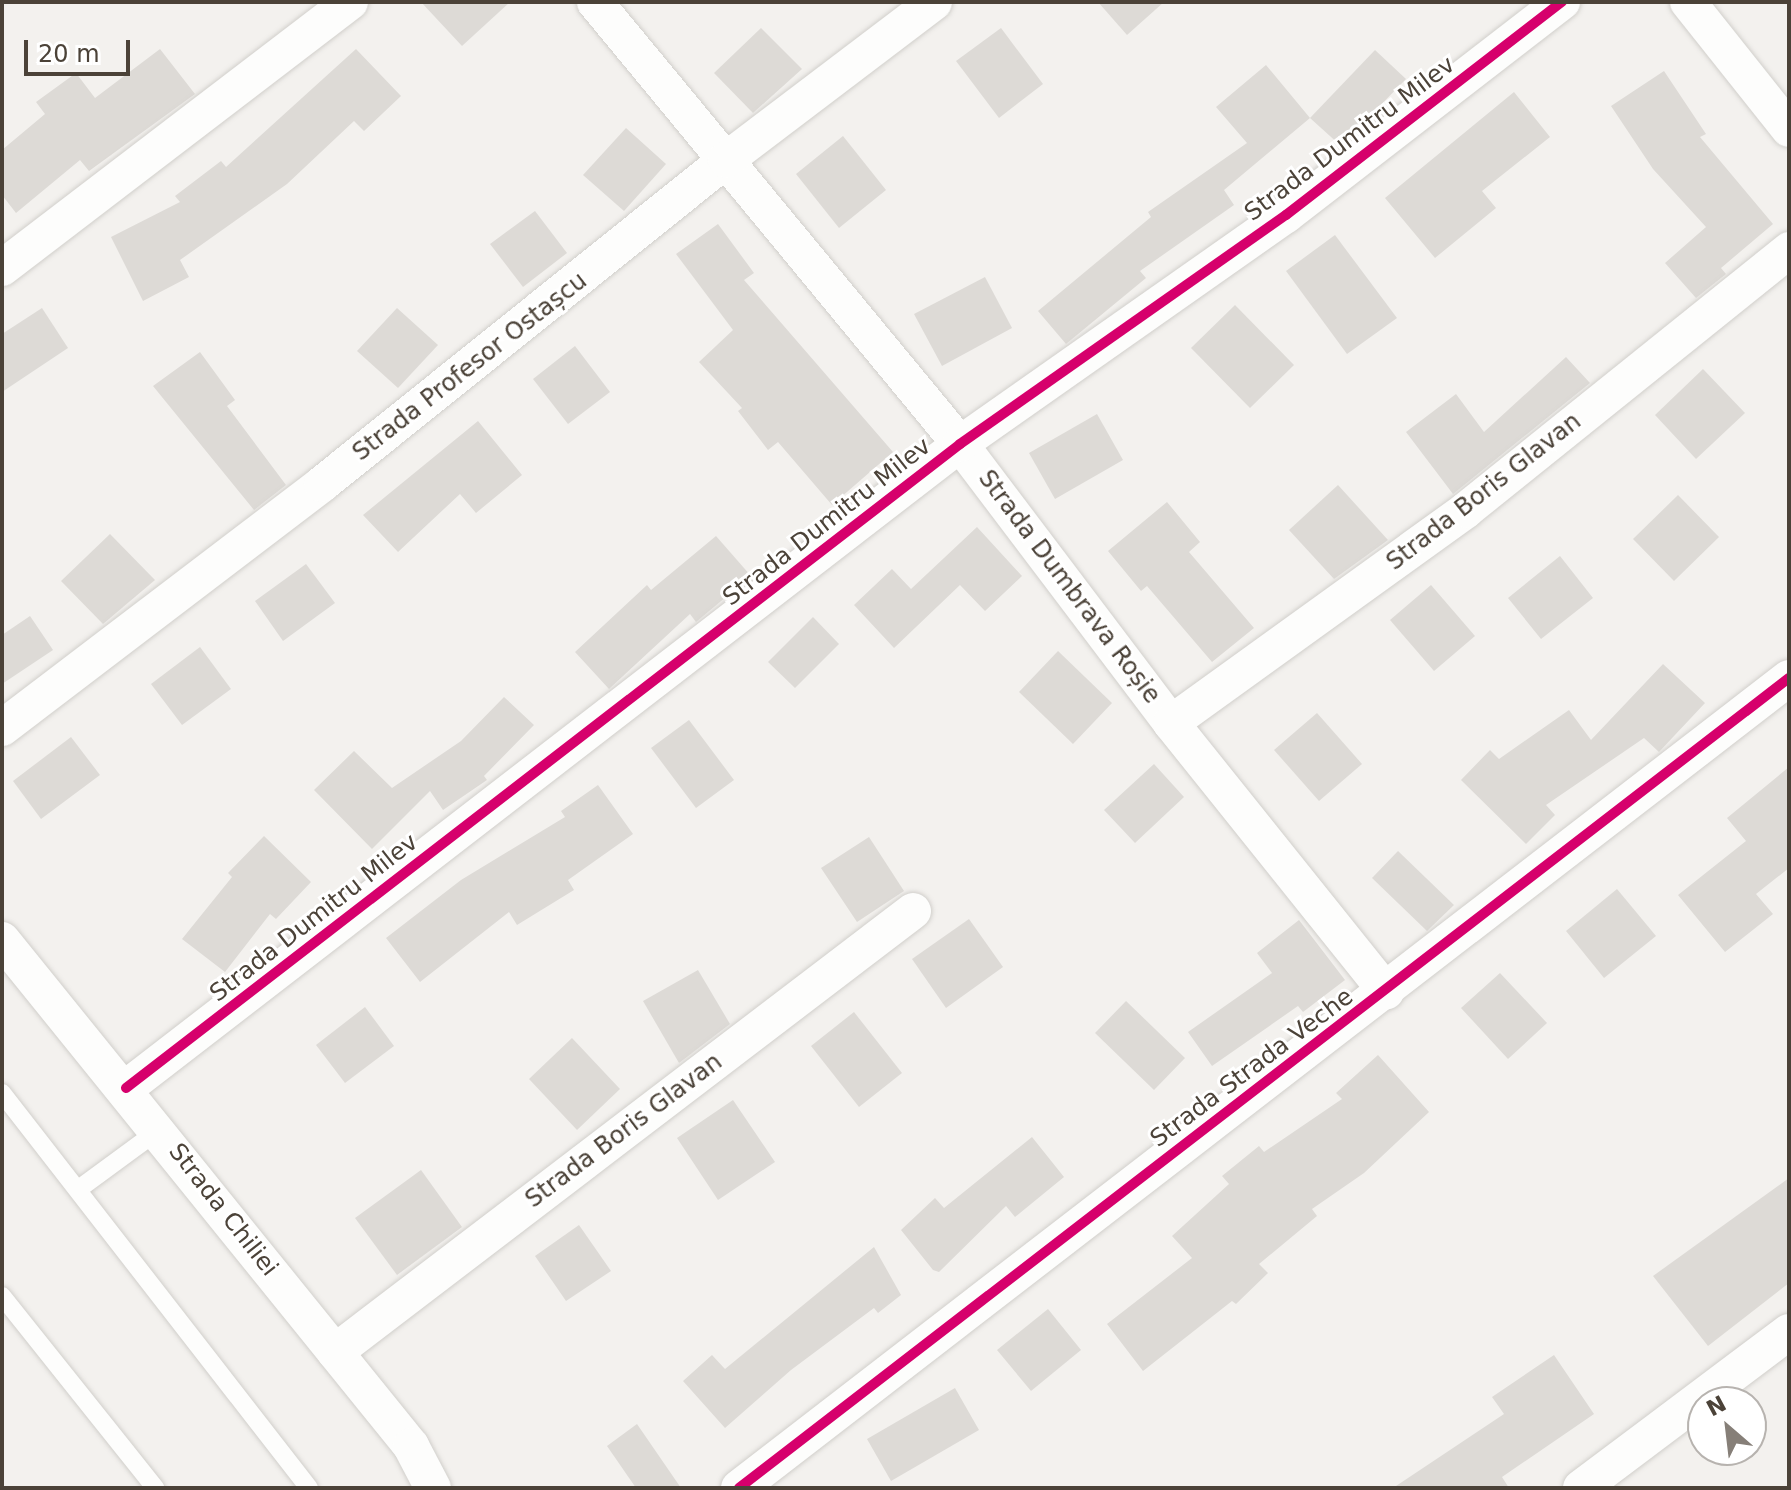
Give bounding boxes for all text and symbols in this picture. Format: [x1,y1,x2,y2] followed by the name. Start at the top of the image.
[28,24,134,74] scale bar
[38,40,100,68] text: 20 m
[1239,51,1461,227] street label: Strada Dumitru Milev
[347,267,593,467] street label: Strada Profesor Ostașcu
[1381,407,1587,577] street label: Strada Boris Glavan
[717,432,937,612] street label: Strada Dumitru Milev
[972,465,1166,709] street label: Strada Dumbrava Roșie
[204,828,424,1008] street label: Strada Dumitru Milev
[1145,982,1359,1154] street label: Strada Strada Veche
[520,1048,728,1214] street label: Strada Boris Glavan
[162,1138,284,1282] street label: Strada Chiliei
[1687,1386,1767,1466] north arrow
[1702,1391,1730,1421] text: N

